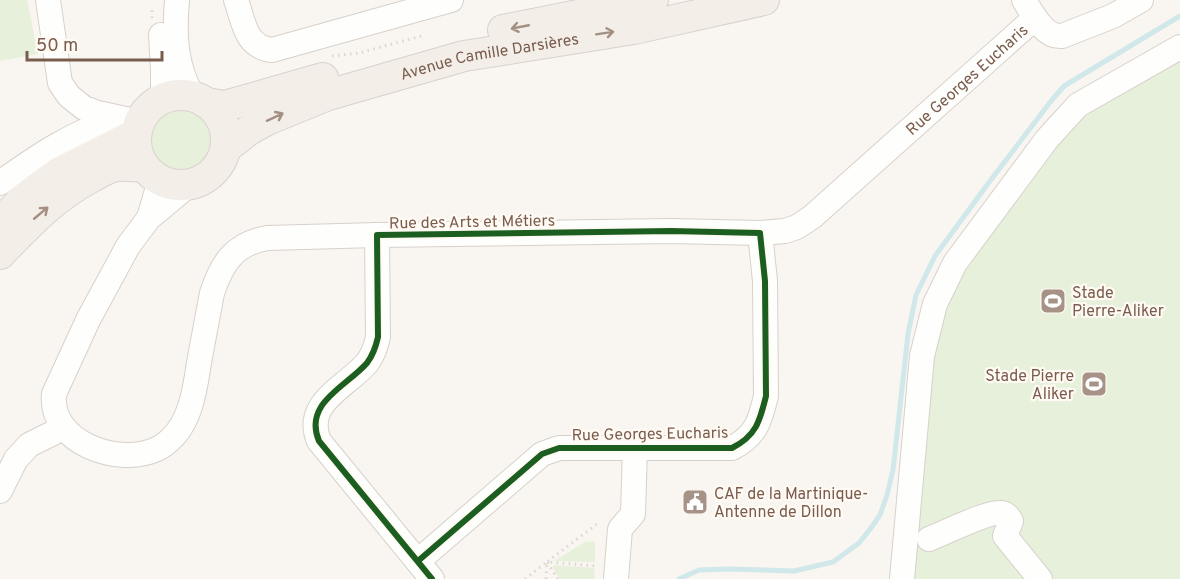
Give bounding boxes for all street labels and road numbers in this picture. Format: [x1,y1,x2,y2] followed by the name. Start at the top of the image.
[903,21,1033,140] street label: Rue Georges Eucharis
[398,30,580,86] street label: Avenue Camille Darsières
[389,212,555,234] street label: Rue des Arts et Métiers
[571,424,729,446] street label: Rue Georges Eucharis

